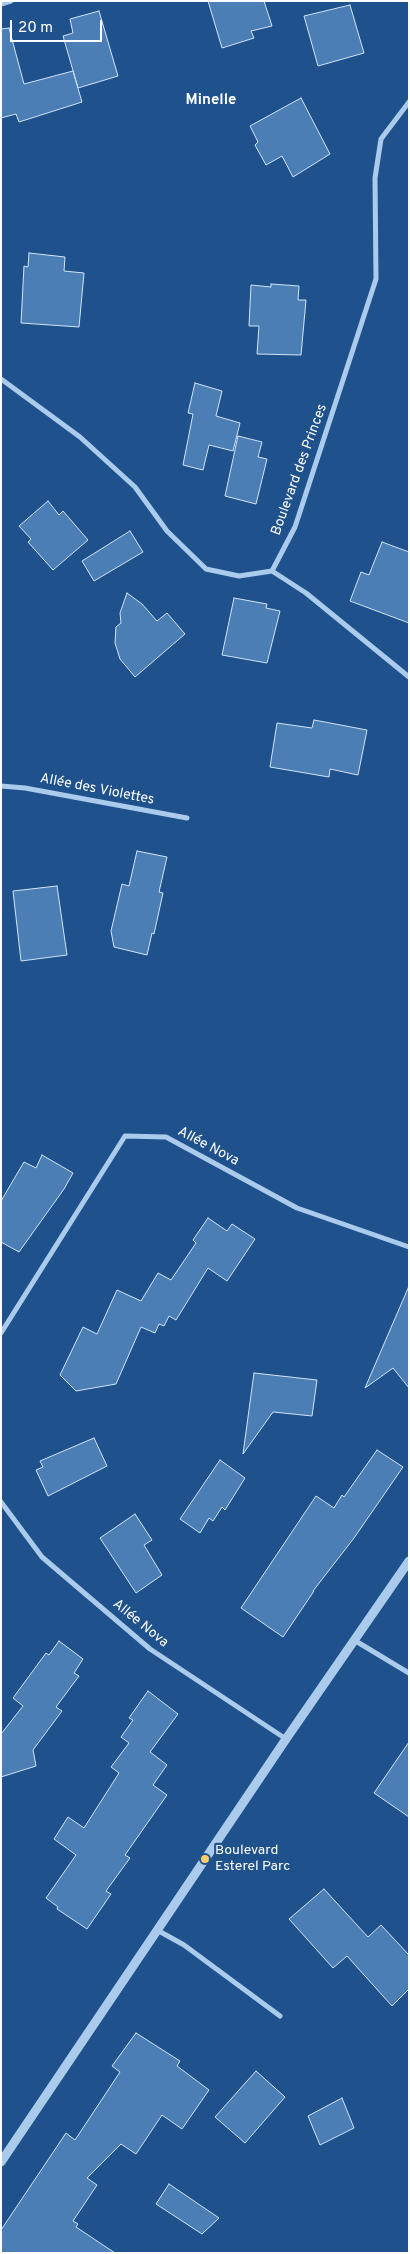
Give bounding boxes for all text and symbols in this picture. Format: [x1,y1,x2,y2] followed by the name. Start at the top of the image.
[12,10,105,42] scale bar
[18,19,53,38] text: 20 m
[186,92,236,110] district label: Minelle
[268,402,332,538] street label: Boulevard des Princes
[38,771,156,809] street label: Allée des Violettes
[174,1124,242,1170] street label: Allée Nova
[109,1596,171,1652] street label: Allée Nova
[215,1843,290,1875] place label: Boulevard Esterel Parc
[199,1853,211,1865] marker: Boulevard Esterel Parc

